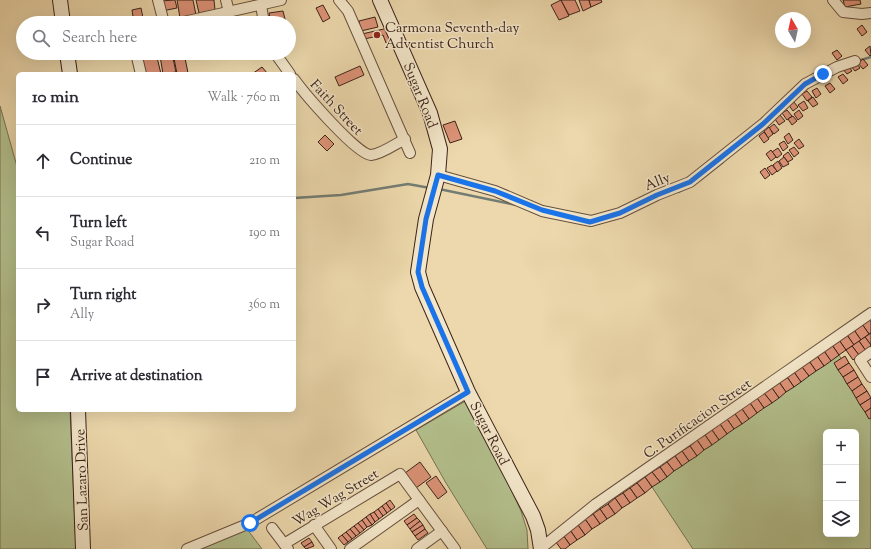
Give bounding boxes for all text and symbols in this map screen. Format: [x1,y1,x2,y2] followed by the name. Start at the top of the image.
[775,12,811,48] north arrow
[16,16,296,60] search box
[385,19,519,55] place label: Carmona Seventh-day Adventist Church
[30,27,52,49] icon: search
[62,28,137,49] text: Search here
[372,30,382,40] marker: Carmona Seventh-day Adventist Church
[397,60,441,132] street label: Sugar Road
[814,65,832,83] route end
[304,76,367,141] street label: Faith Street
[32,86,79,110] text: 10 min
[207,89,280,107] text: Walk · 760 m
[32,150,54,172] icon: ahead
[70,150,132,171] text: Continue
[249,152,280,170] text: 210 m
[642,169,674,197] street label: Ally
[70,213,127,234] text: Turn left
[32,222,54,244] icon: left
[249,224,280,242] text: 190 m
[70,234,134,252] text: Sugar Road
[70,285,136,306] text: Turn right
[32,294,54,316] icon: right
[248,296,280,314] text: 360 m
[70,306,94,324] text: Ally
[32,366,54,388] icon: arrive
[70,366,203,387] text: Arrive at destination
[640,375,756,464] street label: C. Purificacion Street
[464,399,513,469] street label: Sugar Road
[71,429,95,531] street label: San Lazaro Drive
[823,429,859,537] map controls
[823,429,859,465] button: +
[289,465,383,532] street label: Wag Wag Street
[823,465,859,501] button: −
[823,501,859,537] button: layers
[241,514,259,532] route start

